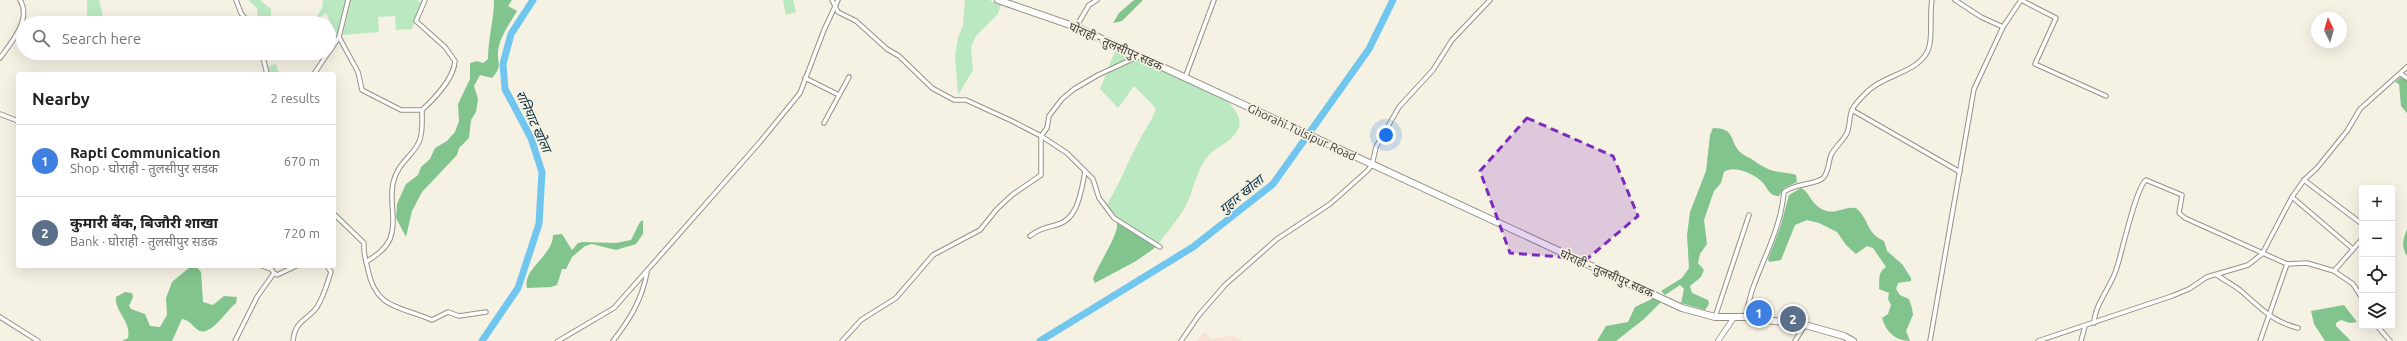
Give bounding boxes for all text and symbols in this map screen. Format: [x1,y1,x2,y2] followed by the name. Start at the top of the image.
[2311,12,2347,48] north arrow
[16,16,336,60] search box
[1066,19,1166,75] street label: घोराही - तुलसीपुर सडक
[30,27,52,49] icon: search
[62,30,141,47] text: Search here
[514,88,555,156] water label: रानिघाट खोला
[32,89,90,108] text: Nearby
[270,91,320,105] text: 2 results
[1246,101,1358,163] street label: Ghorahi Tulsipur Road
[1376,125,1396,145] your location
[70,144,221,161] text: Rapti Communication
[41,154,49,168] text: 1
[284,154,320,168] text: 670 m
[70,161,218,175] text: Shop · घोराही - तुलसीपुर सडक
[1216,171,1269,217] water label: गुहार खोला
[2359,185,2395,329] map controls
[2359,185,2395,221] button: +
[70,214,218,231] text: कुमारी बैंक, बिजौरी शाखा
[2359,221,2395,257] button: −
[41,226,49,240] text: 2
[284,226,320,240] text: 720 m
[70,234,218,248] text: Bank · घोराही - तुलसीपुर सडक
[1557,246,1657,302] street label: घोराही - तुलसीपुर सडक
[2359,257,2395,293] button: locate
[2359,293,2395,329] button: layers
[1746,298,1772,328] pin: 1
[1780,304,1806,334] pin: 2

